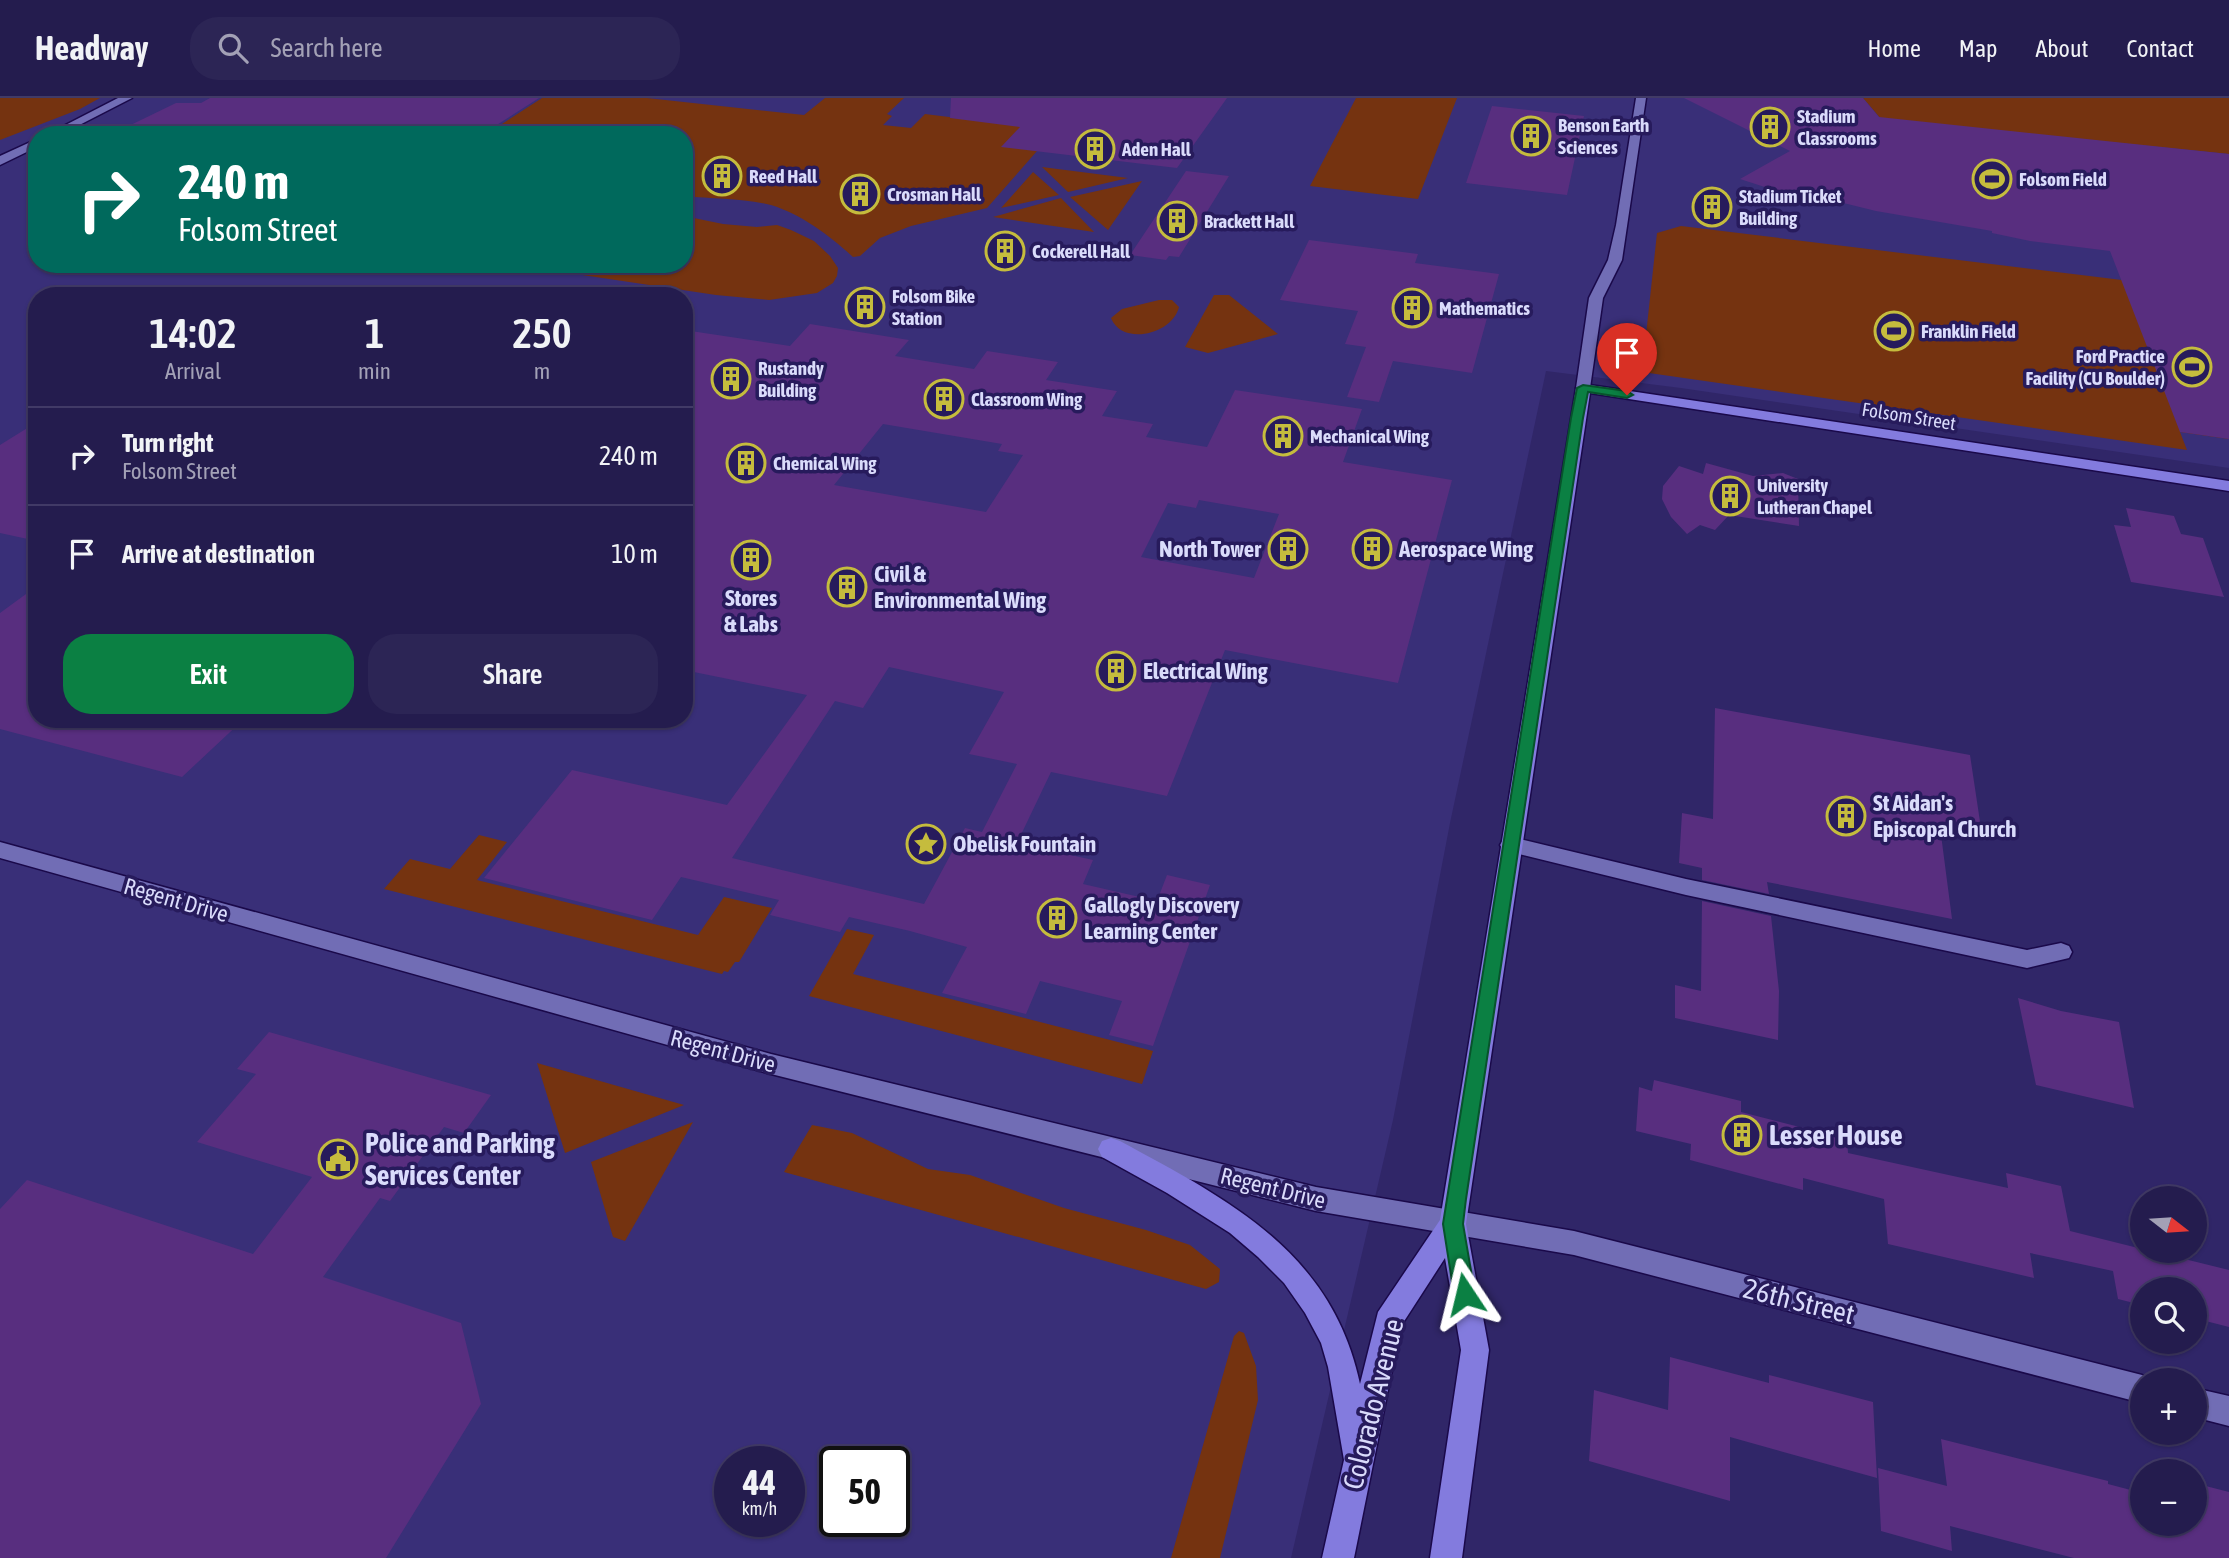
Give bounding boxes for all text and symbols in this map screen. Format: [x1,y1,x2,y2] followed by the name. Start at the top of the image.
[190,17,680,80] search box
[35,29,148,67] text: Headway
[214,29,252,67] icon: search
[270,33,383,63] text: Search here
[1867,35,1921,62] text: Home
[1959,35,1997,62] text: Map
[2035,35,2088,62] text: About
[2126,35,2194,62] text: Contact
[1797,105,1877,149] place label: Stadium Classrooms
[1749,106,1791,148] building icon: Stadium Classrooms
[1558,114,1649,158] place label: Benson Earth Sciences
[1510,115,1552,157] building icon: Benson Earth Sciences
[1074,128,1116,170] building icon: Aden Hall
[1121,138,1192,160] place label: Aden Hall
[178,153,289,209] text: 240 m
[63,154,154,245] icon: right
[701,155,743,197] building icon: Reed Hall
[1971,158,2013,200] sports icon: Folsom Field
[749,165,818,187] place label: Reed Hall
[2019,168,2107,190] place label: Folsom Field
[839,173,881,215] building icon: Crosman Hall
[887,183,982,205] place label: Crosman Hall
[1739,185,1842,229] place label: Stadium Ticket Building
[1691,186,1733,228] building icon: Stadium Ticket Building
[1156,200,1198,242] building icon: Brackett Hall
[1204,210,1295,232] place label: Brackett Hall
[178,211,338,248] text: Folsom Street
[984,230,1026,272] building icon: Cockerell Hall
[1032,240,1131,262] place label: Cockerell Hall
[892,285,976,329] place label: Folsom Bike Station
[844,286,886,328] building icon: Folsom Bike Station
[1391,287,1433,329] building icon: Mathematics
[1439,297,1530,319] place label: Mathematics
[149,309,237,357] text: 14:02
[365,309,384,357] text: 1
[512,309,572,357] text: 250
[1873,310,1915,352] sports icon: Franklin Field
[1921,320,2016,342] place label: Franklin Field
[1597,323,1657,395] pin
[1608,334,1646,372] icon: arrive
[2026,345,2165,389] place label: Ford Practice Facility (CU Boulder)
[2171,346,2213,388] sports icon: Ford Practice Facility (CU Boulder)
[758,357,824,401] place label: Rustandy Building
[165,358,221,384] text: Arrival
[358,358,391,384] text: min
[534,358,550,384] text: m
[710,358,752,400] building icon: Rustandy Building
[923,378,965,420] building icon: Classroom Wing
[971,388,1083,410] place label: Classroom Wing
[1860,398,1958,434] street label: Folsom Street
[1262,415,1304,457] building icon: Mechanical Wing
[1310,425,1430,447] place label: Mechanical Wing
[122,428,213,458] text: Turn right
[63,437,101,475] icon: right
[599,441,658,471] text: 240 m
[725,442,767,484] building icon: Chemical Wing
[773,452,877,474] place label: Chemical Wing
[122,458,237,484] text: Folsom Street
[1757,474,1873,518] place label: University Lutheran Chapel
[1709,475,1751,517] building icon: University Lutheran Chapel
[1267,528,1309,570] building icon: North Tower
[1351,528,1393,570] building icon: Aerospace Wing
[63,535,101,573] icon: arrive
[1159,536,1262,562] place label: North Tower
[1398,536,1533,562] place label: Aerospace Wing
[122,539,315,569] text: Arrive at destination
[611,539,658,569] text: 10 m
[730,539,772,581] building icon: Stores & Labs
[874,561,1046,613] place label: Civil & Environmental Wing
[826,566,868,608] building icon: Civil & Environmental Wing
[724,585,778,637] place label: Stores & Labs
[63,634,354,714] button: Exit
[368,634,658,714] button: Share
[1095,650,1137,692] building icon: Electrical Wing
[1143,658,1268,684] place label: Electrical Wing
[1873,790,2016,842] place label: St Aidan's Episcopal Church
[1825,795,1867,837] building icon: St Aidan's Episcopal Church
[905,823,947,865] place icon: Obelisk Fountain
[953,831,1096,857] place label: Obelisk Fountain
[121,873,231,927] street label: Regent Drive
[1084,892,1240,944] place label: Gallogly Discovery Learning Center
[1036,897,1078,939] building icon: Gallogly Discovery Learning Center
[668,1025,778,1077] street label: Regent Drive
[1721,1114,1763,1156] building icon: Lesser House
[1769,1119,1903,1151] place label: Lesser House
[365,1127,556,1191] place label: Police and Parking Services Center
[317,1138,359,1180] public building icon: Police and Parking Services Center
[1218,1162,1328,1214] street label: Regent Drive
[2130,1186,2207,1264] north arrow
[2130,1186,2207,1536] map controls
[1428,1257,1502,1331] position arrow
[1740,1272,1858,1330] street label: 26th Street
[2130,1277,2207,1354] button: search
[1336,1315,1410,1493] street label: Colorado Avenue
[2130,1368,2207,1445] button: +
[819,1446,910,1537] speed limit sign: 50
[2130,1459,2207,1536] button: −
[743,1462,776,1502] text: 44
[742,1498,777,1519] text: km/h

